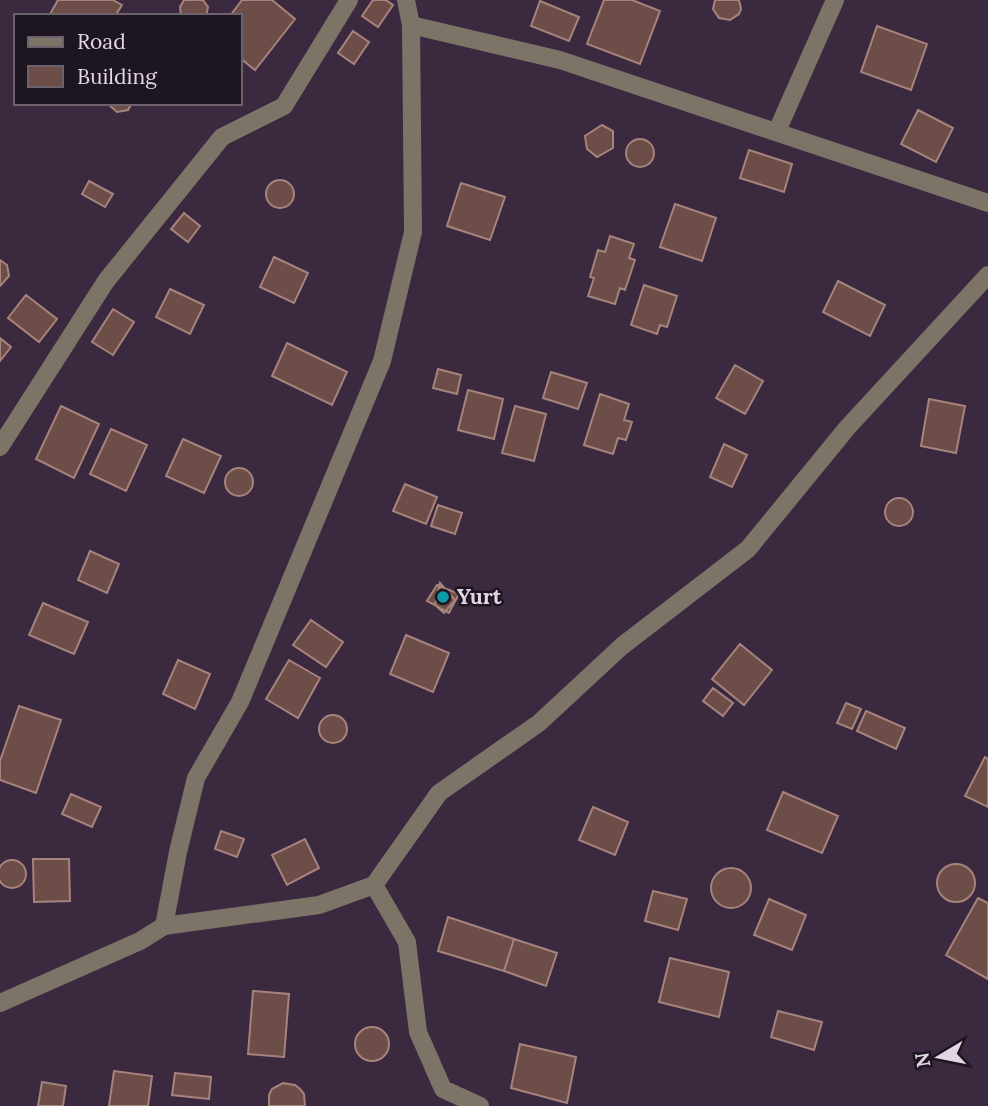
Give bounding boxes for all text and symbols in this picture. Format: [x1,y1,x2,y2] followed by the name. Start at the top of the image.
[14,14,242,105] legend
[77,28,126,55] text: Road
[77,63,157,90] text: Building
[457,583,502,610] place label: Yurt
[435,589,451,605] marker: Yurt
[904,1022,974,1092] north arrow
[909,1050,935,1069] text: N

